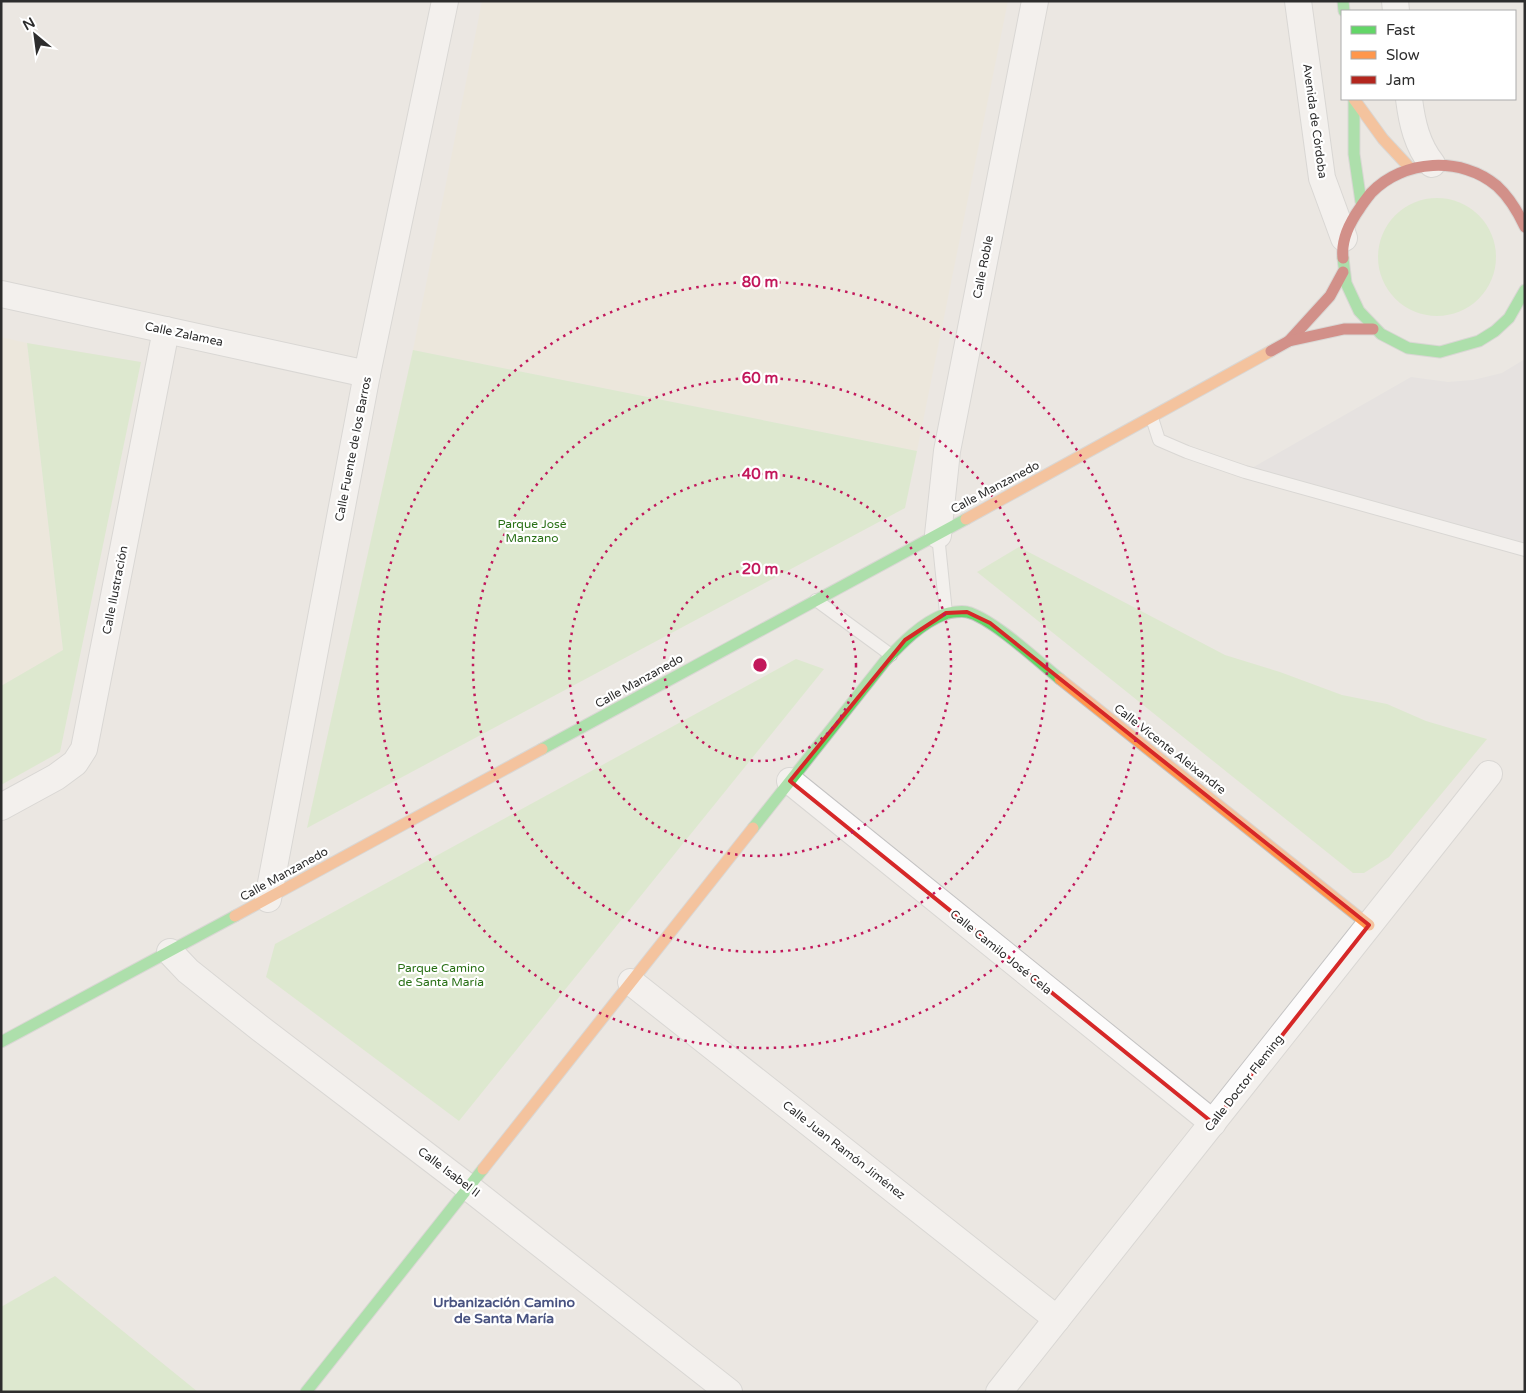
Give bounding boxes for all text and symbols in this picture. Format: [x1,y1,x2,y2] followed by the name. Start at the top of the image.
[10,10,60,60] north arrow
[1341,10,1516,100] legend
[20,14,38,34] text: N
[1386,21,1416,39] text: Fast
[1386,46,1420,64] text: Slow
[1300,63,1330,179] street label: Avenida de Córdoba
[1386,71,1415,89] text: Jam
[970,234,996,300] street label: Calle Roble
[742,273,778,291] text: 80 m
[144,319,224,349] street label: Calle Zalamea
[742,369,778,387] text: 60 m
[332,375,374,523] street label: Calle Fuente de los Barros
[948,458,1042,516] street label: Calle Manzanedo
[742,465,778,483] text: 40 m
[497,517,567,545] park label: Parque José Manzano
[100,544,130,636] street label: Calle Ilustración
[742,560,778,578] text: 20 m
[593,651,685,711] street label: Calle Manzanedo
[751,656,769,674] centre of rings
[1111,701,1229,797] street label: Calle Vicente Aleixandre
[238,844,330,904] street label: Calle Manzanedo
[947,907,1055,997] street label: Calle Camilo José Cela
[397,961,485,989] park label: Parque Camino de Santa María
[1202,1032,1286,1134] street label: Calle Doctor Fleming
[780,1098,908,1202] street label: Calle Juan Ramón Jiménez
[415,1144,483,1200] street label: Calle Isabel II
[433,1294,575,1327] district label: Urbanización Camino de Santa María

